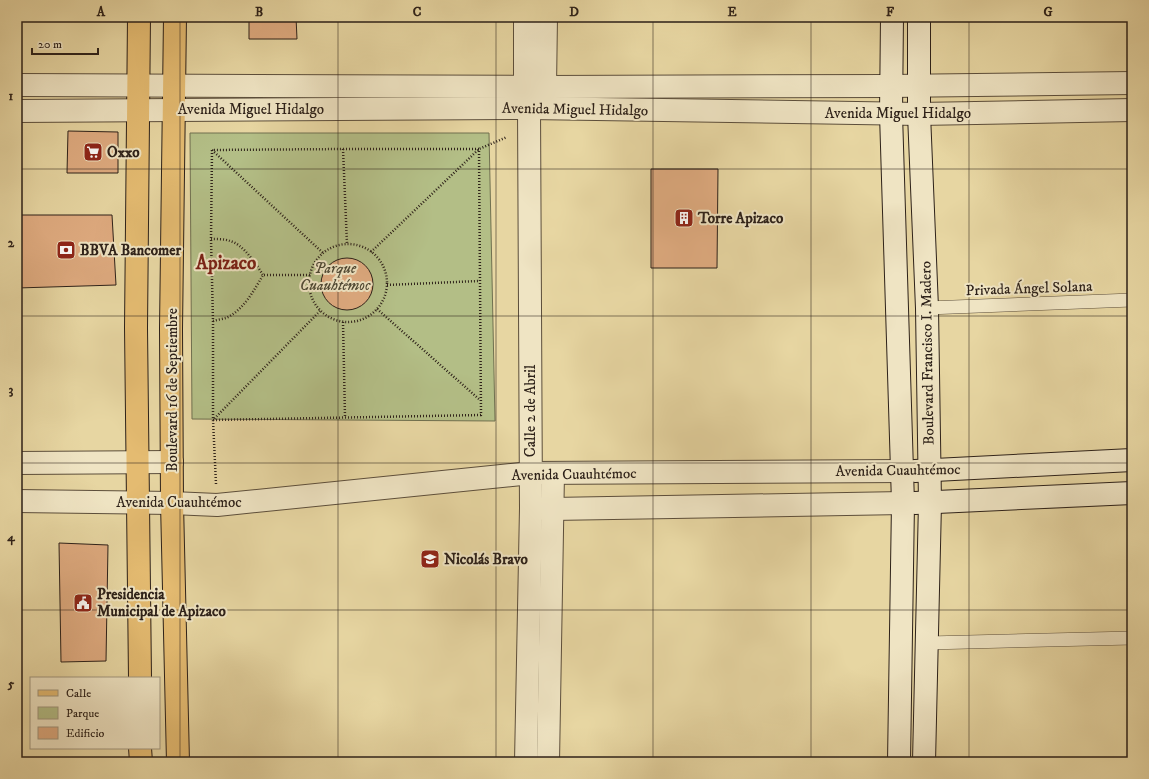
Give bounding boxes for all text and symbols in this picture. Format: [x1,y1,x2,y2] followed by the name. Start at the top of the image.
[96,4,106,20] text: A
[255,4,263,20] text: B
[413,4,422,20] text: C
[569,4,579,20] text: D
[727,4,737,20] text: E
[886,4,895,20] text: F
[1043,4,1053,20] text: G
[32,30,98,56] scale bar
[38,37,62,52] text: 20 m
[9,88,14,104] text: 1
[502,99,648,120] street label: Avenida Miguel Hidalgo
[178,100,324,119] street label: Avenida Miguel Hidalgo
[825,104,971,123] street label: Avenida Miguel Hidalgo
[82,141,104,163] supermarket icon: Oxxo
[107,143,140,162] place label: Oxxo
[673,207,695,229] building icon: Torre Apizaco
[697,209,784,228] place label: Torre Apizaco
[8,235,15,251] text: 2
[55,239,77,261] bank icon: BBVA Bancomer
[80,241,181,260] place label: BBVA Bancomer
[195,252,256,275] district label: Apizaco
[300,259,371,295] park label: Parque Cuauhtémoc
[916,261,939,445] street label: Boulevard Francisco I. Madero
[965,276,1093,300] street label: Privada Ángel Solana
[163,308,182,472] street label: Boulevard 16 de Septiembre
[521,364,540,457] street label: Calle 2 de Abril
[9,382,14,398] text: 3
[835,460,961,481] street label: Avenida Cuauhtémoc
[511,464,637,485] street label: Avenida Cuauhtémoc
[116,493,242,512] street label: Avenida Cuauhtémoc
[6,529,15,546] text: 4
[419,548,441,570] school or university icon: Nicolás Bravo
[444,550,528,569] place label: Nicolás Bravo
[97,585,227,621] place label: Presidencia Municipal de Apizaco
[72,592,94,614] public building icon: Presidencia Municipal de Apizaco
[7,676,15,692] text: 5
[30,677,160,749] legend
[66,686,91,701] text: Calle
[66,706,99,721] text: Parque
[66,726,105,741] text: Edificio

